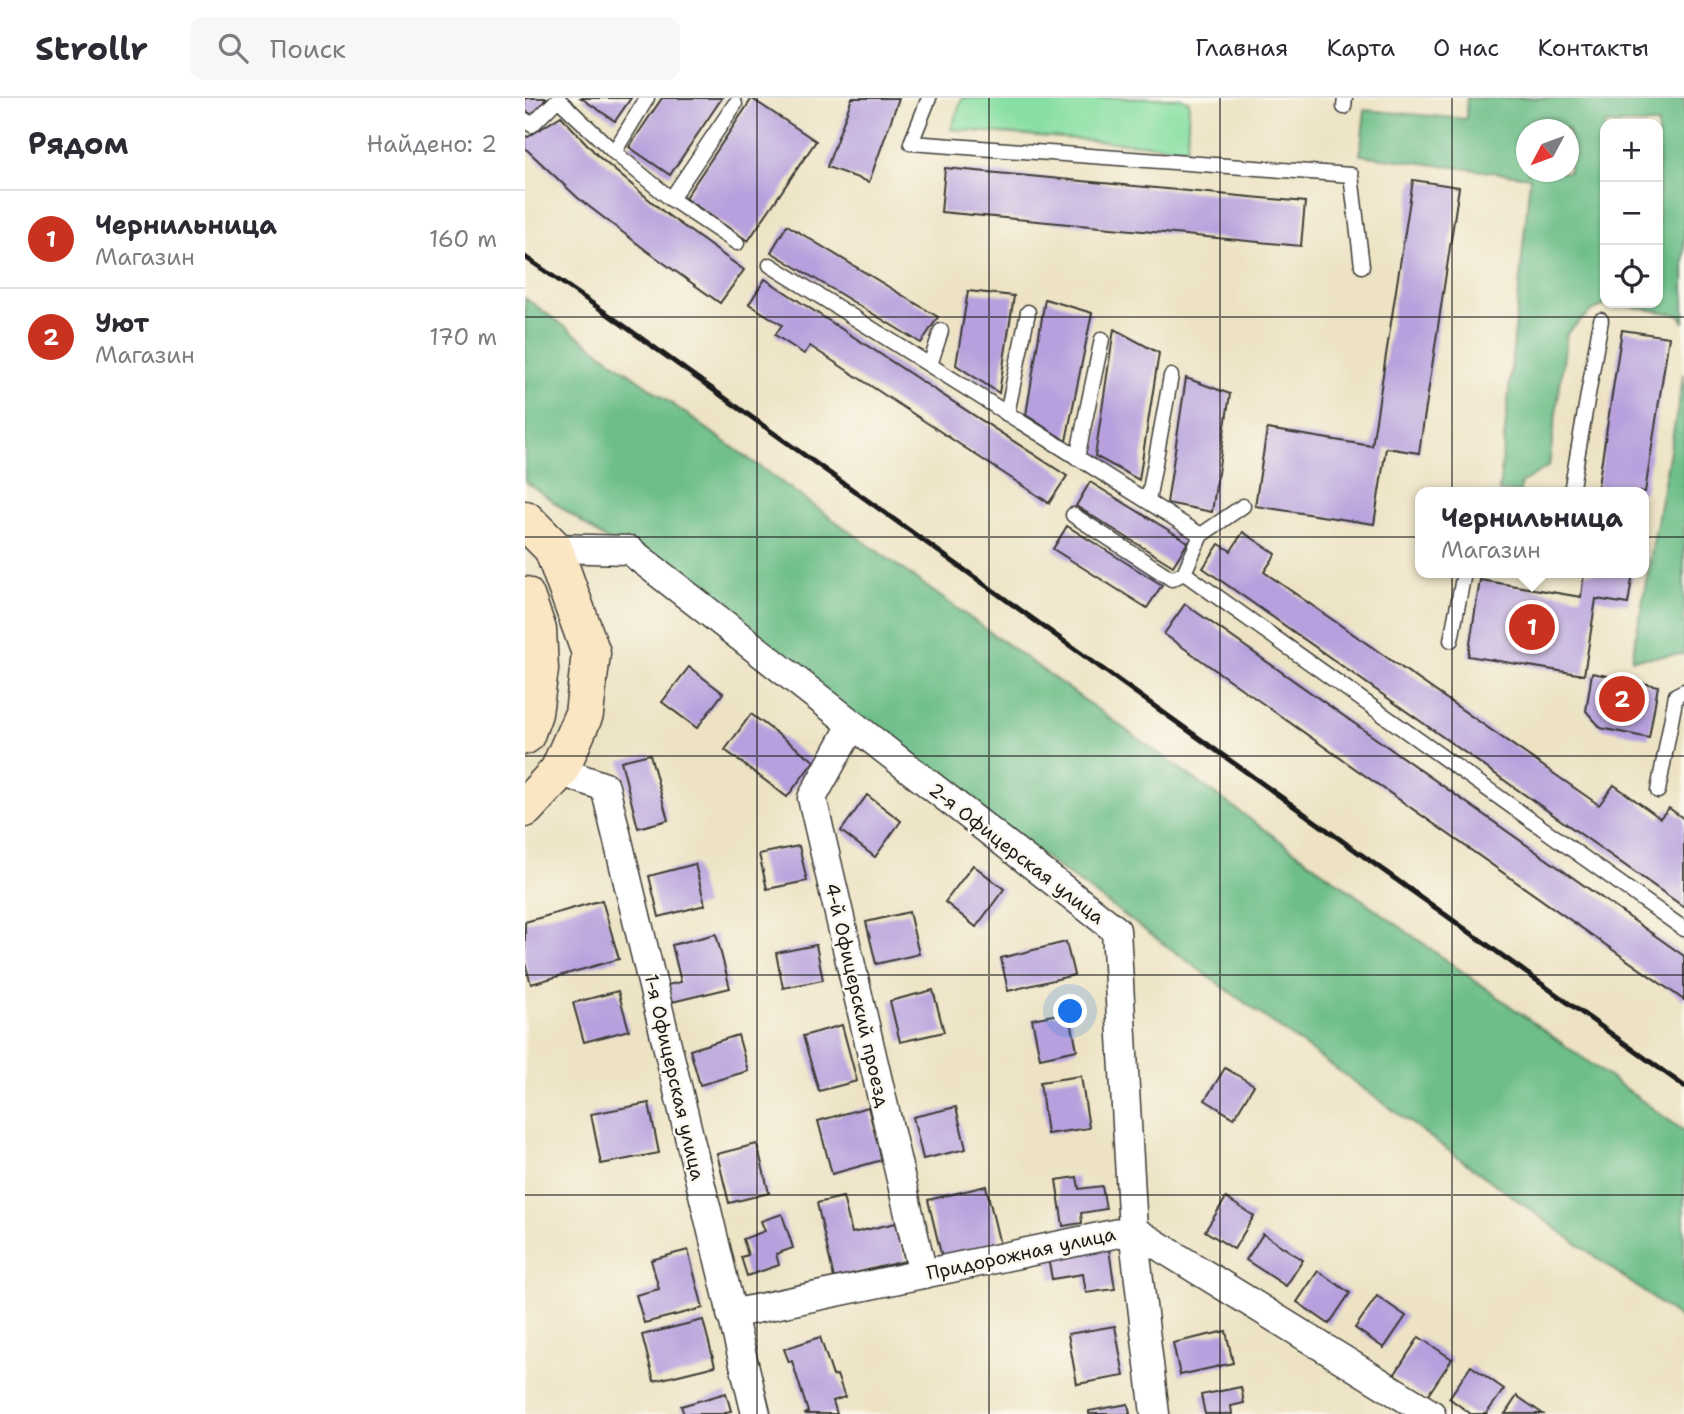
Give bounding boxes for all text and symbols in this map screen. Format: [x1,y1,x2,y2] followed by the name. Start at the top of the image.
[190,17,680,80] search box
[35,26,148,71] text: Strollr
[214,29,252,67] icon: search
[270,31,346,66] text: Поиск
[1195,32,1288,64] text: Главная
[1326,32,1395,64] text: Карта
[1433,32,1499,64] text: О нас
[1537,32,1649,64] text: Контакты
[1516,119,1579,182] north arrow
[1600,119,1663,308] map controls
[1600,119,1663,182] button: +
[28,123,128,164] text: Рядом
[367,129,497,159] text: Найдено: 2
[1600,182,1663,245] button: −
[95,207,277,242] text: Чернильница
[46,224,56,254] text: 1
[429,224,497,254] text: 160 m
[95,242,195,272] text: Магазин
[1600,245,1663,308] button: locate
[95,305,149,340] text: Уют
[43,322,59,352] text: 2
[429,322,497,352] text: 170 m
[95,340,195,370] text: Магазин
[1415,487,1649,578] popup
[1441,500,1623,535] text: Чернильница
[1441,535,1541,565] text: Магазин
[1509,601,1555,653] pin: 1
[1599,673,1645,725] pin: 2
[924,777,1110,930] street label: 2-я Офицерская улица
[820,880,896,1110] street label: 4-й Офицерский проезд
[639,971,710,1183] street label: 1-я Офицерская улица
[1053,994,1087,1028] your location
[924,1221,1118,1286] street label: Придорожная улица

